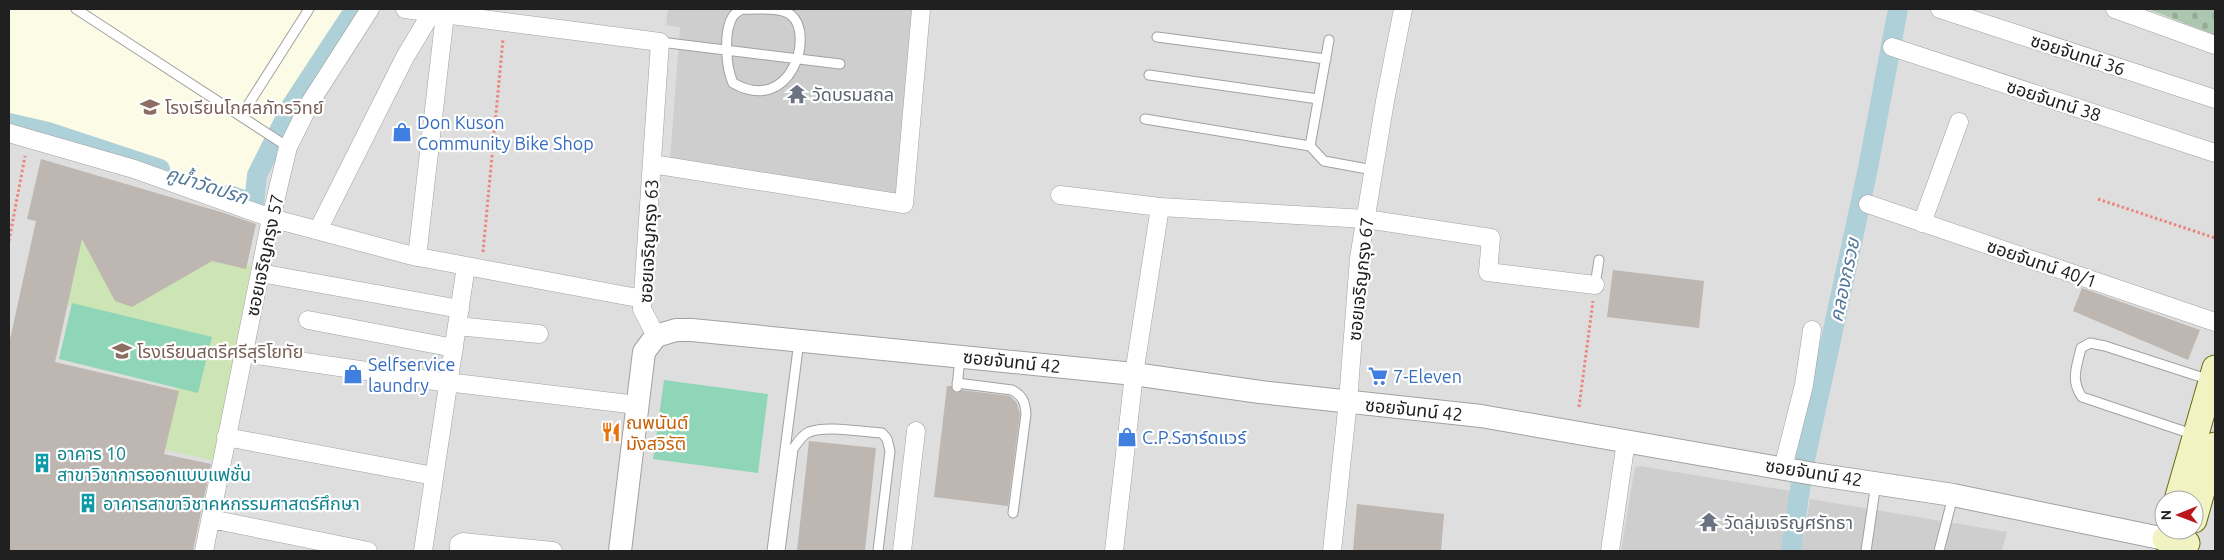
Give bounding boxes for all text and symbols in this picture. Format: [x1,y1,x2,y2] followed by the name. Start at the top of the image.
[2028,29,2128,79] street label: ซอยจันทน์ 36
[2004,75,2104,125] street label: ซอยจันทน์ 38
[786,83,808,105] temple icon: วัดบรมสถล
[812,84,894,104] place label: วัดบรมสถล
[139,96,161,118] school or university icon: โรงเรียนโกศลภัทรวิทย์
[165,97,324,117] place label: โรงเรียนโกศลภัทรวิทย์
[417,112,594,153] place label: Don Kuson Community Bike Shop
[391,121,413,143] shop icon: Don Kuson Community Bike Shop
[163,160,252,211] water label: คูน้ำวัดปรก
[635,178,663,304] street label: ซอยเจริญกรุง 63
[241,192,289,318] street label: ซอยเจริญกรุง 57
[1344,216,1378,342] street label: ซอยเจริญกรุง 67
[1824,235,1864,324] water label: คลองกรวย
[1984,235,2100,291] street label: ซอยจันทน์ 40/1
[111,340,133,362] school or university icon: โรงเรียนสตรีศรีสุริโยทัย
[137,341,304,363] place label: โรงเรียนสตรีศรีสุริโยทัย
[962,346,1062,376] street label: ซอยจันทน์ 42
[368,354,455,395] place label: Selfservice laundry
[342,363,364,385] shop icon: Selfservice laundry
[1367,365,1389,387] supermarket icon: 7-Eleven
[1393,366,1462,386] place label: 7-Eleven
[1364,394,1464,424] street label: ซอยจันทน์ 42
[626,412,688,453] place label: ณพนันต์ มังสวิรัติ
[600,421,622,443] restaurant icon: ณพนันต์ มังสวิรัติ
[1116,426,1138,448] shop icon: C.P.Sฮาร์ดแวร์
[1142,427,1247,447] place label: C.P.Sฮาร์ดแวร์
[57,443,251,484] place label: อาคาร 10 สาขาวิชาการออกแบบแฟชั่น
[31,452,53,474] building icon: อาคาร 10 สาขาวิชาการออกแบบแฟชั่น
[1764,454,1864,490] street label: ซอยจันทน์ 42
[2154,490,2204,540] north arrow
[77,492,99,514] building icon: อาคารสาขาวิชาคหกรรมศาสตร์ศึกษา
[103,493,360,513] place label: อาคารสาขาวิชาคหกรรมศาสตร์ศึกษา
[2158,510,2174,521] text: N
[1698,511,1720,533] temple icon: วัดลุ่มเจริญศรัทธา
[1724,512,1853,534] place label: วัดลุ่มเจริญศรัทธา

